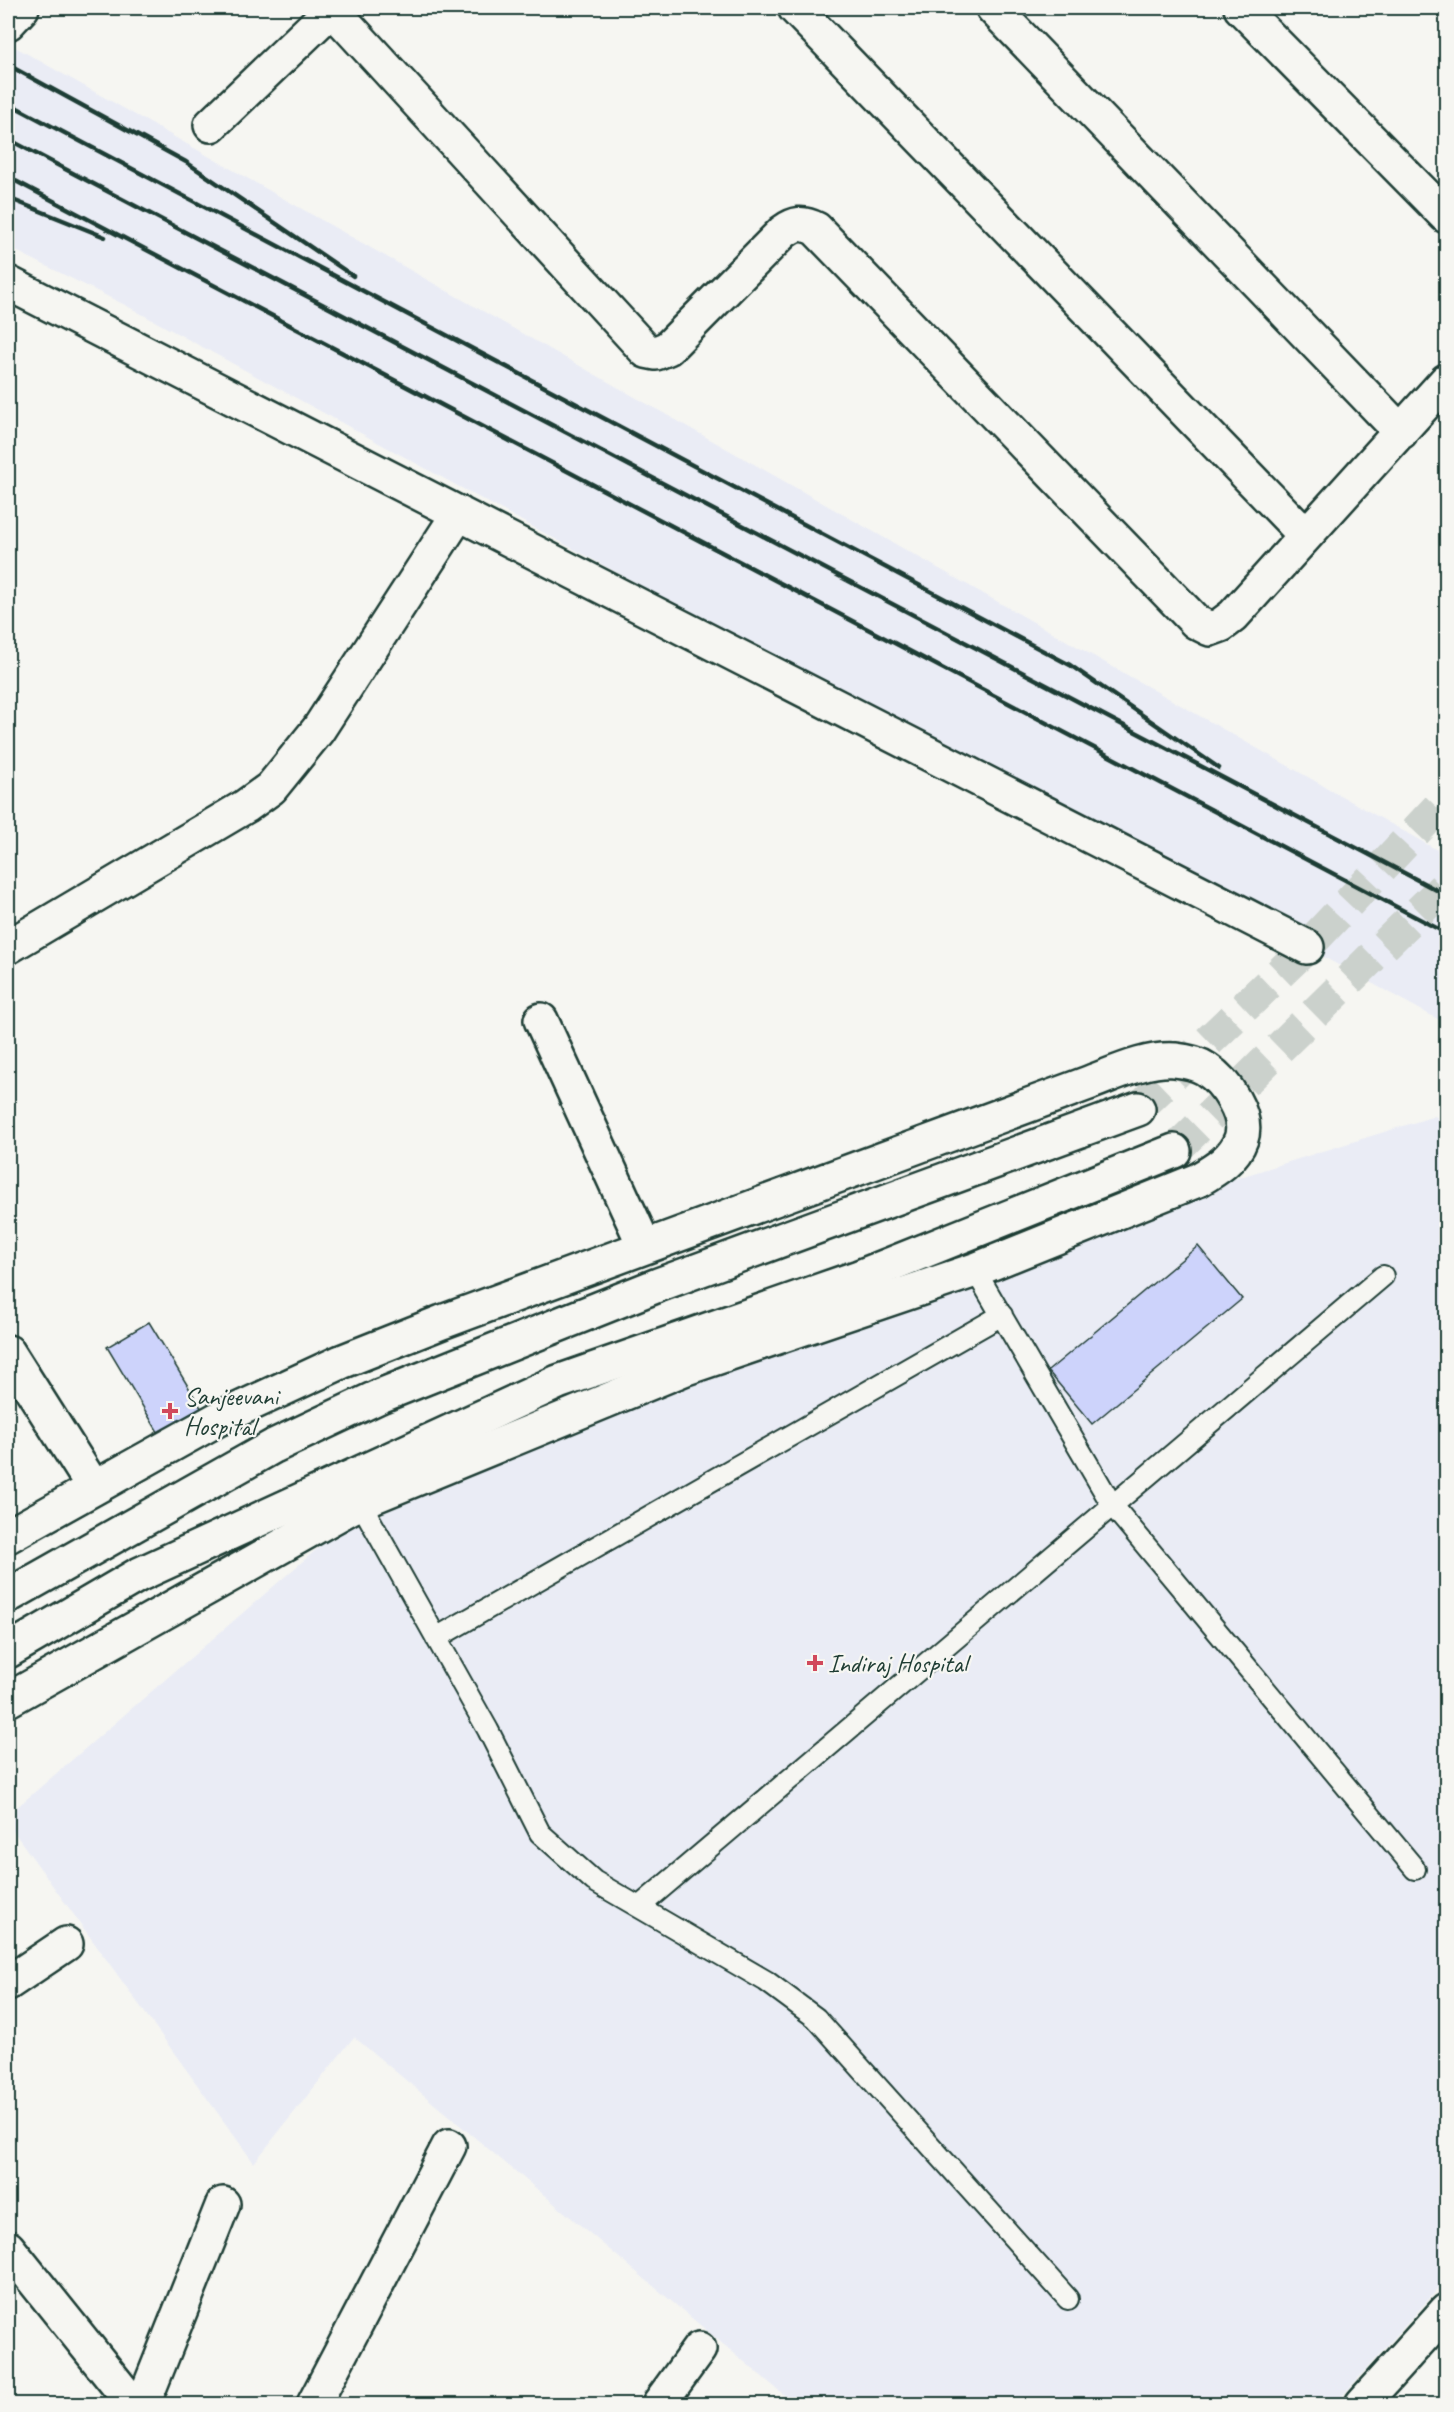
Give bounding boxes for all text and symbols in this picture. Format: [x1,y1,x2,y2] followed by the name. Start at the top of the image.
[184,1380,281,1443] place label: Sanjeevani Hospital
[161,1402,179,1420] marker: Sanjeevani Hospital
[828,1647,972,1680] place label: Indiraj Hospital
[806,1654,824,1672] marker: Indiraj Hospital

